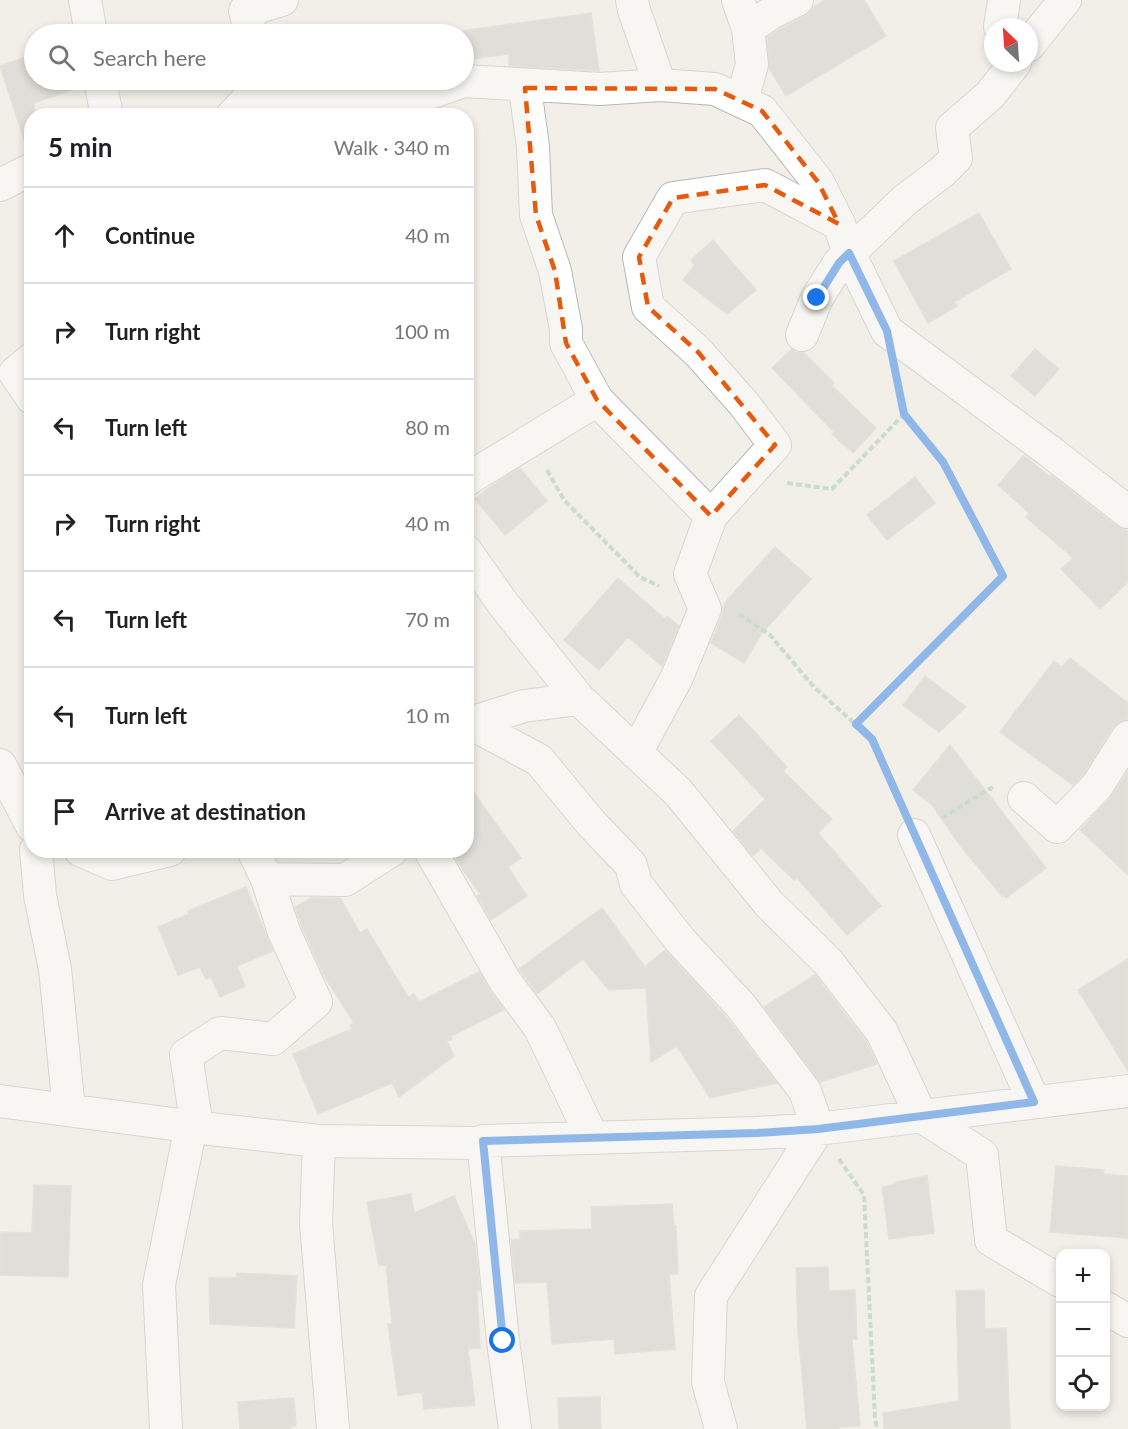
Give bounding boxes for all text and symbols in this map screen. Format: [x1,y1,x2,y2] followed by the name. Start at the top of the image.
[984,18,1038,72] north arrow
[24,24,474,90] search box
[45,41,78,74] icon: search
[93,44,206,71] text: Search here
[48,131,112,163] text: 5 min
[334,135,450,159] text: Walk · 340 m
[48,219,81,252] icon: ahead
[105,222,195,249] text: Continue
[405,223,450,247] text: 40 m
[803,284,829,310] route end
[48,315,81,348] icon: right
[105,318,200,345] text: Turn right
[394,319,450,343] text: 100 m
[48,411,81,444] icon: left
[105,414,187,441] text: Turn left
[405,415,450,439] text: 80 m
[48,507,81,540] icon: right
[105,510,200,537] text: Turn right
[405,511,450,535] text: 40 m
[48,603,81,636] icon: left
[105,606,187,633] text: Turn left
[405,607,450,631] text: 70 m
[48,699,81,732] icon: left
[105,702,187,729] text: Turn left
[405,703,450,727] text: 10 m
[48,795,81,828] icon: arrive
[105,798,306,825] text: Arrive at destination
[1056,1249,1110,1411] map controls
[1056,1249,1110,1303] button: +
[1056,1303,1110,1357] button: −
[489,1327,515,1353] route start
[1056,1357,1110,1411] button: locate

